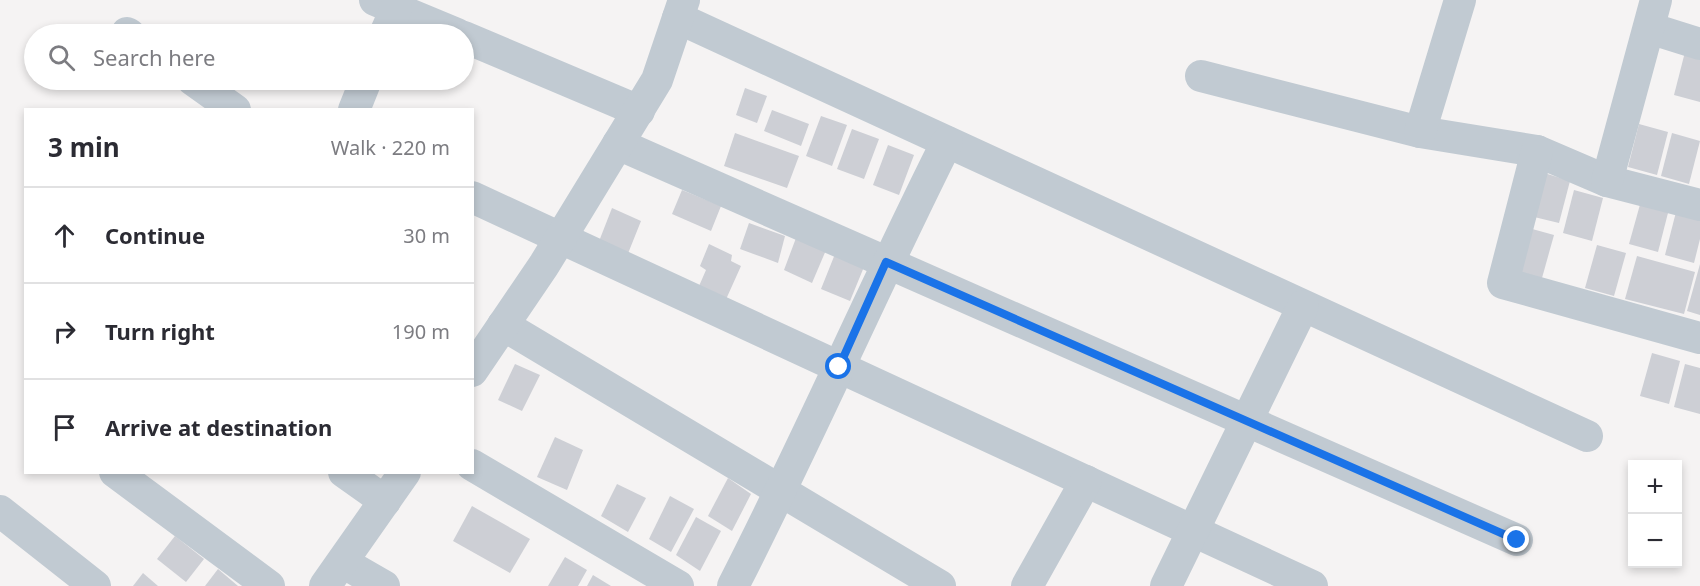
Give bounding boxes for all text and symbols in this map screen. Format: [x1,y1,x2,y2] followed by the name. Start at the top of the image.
[24,24,474,90] search box
[45,41,78,74] icon: search
[93,42,215,72] text: Search here
[48,129,120,165] text: 3 min
[331,134,450,161] text: Walk · 220 m
[48,219,81,252] icon: ahead
[105,220,205,250] text: Continue
[403,222,450,249] text: 30 m
[48,315,81,348] icon: right
[105,316,215,346] text: Turn right
[392,318,450,345] text: 190 m
[825,353,851,379] route start
[48,411,81,444] icon: arrive
[105,412,332,442] text: Arrive at destination
[1628,460,1682,568] map controls
[1628,460,1682,514] button: +
[1628,514,1682,568] button: −
[1503,526,1529,552] route end

